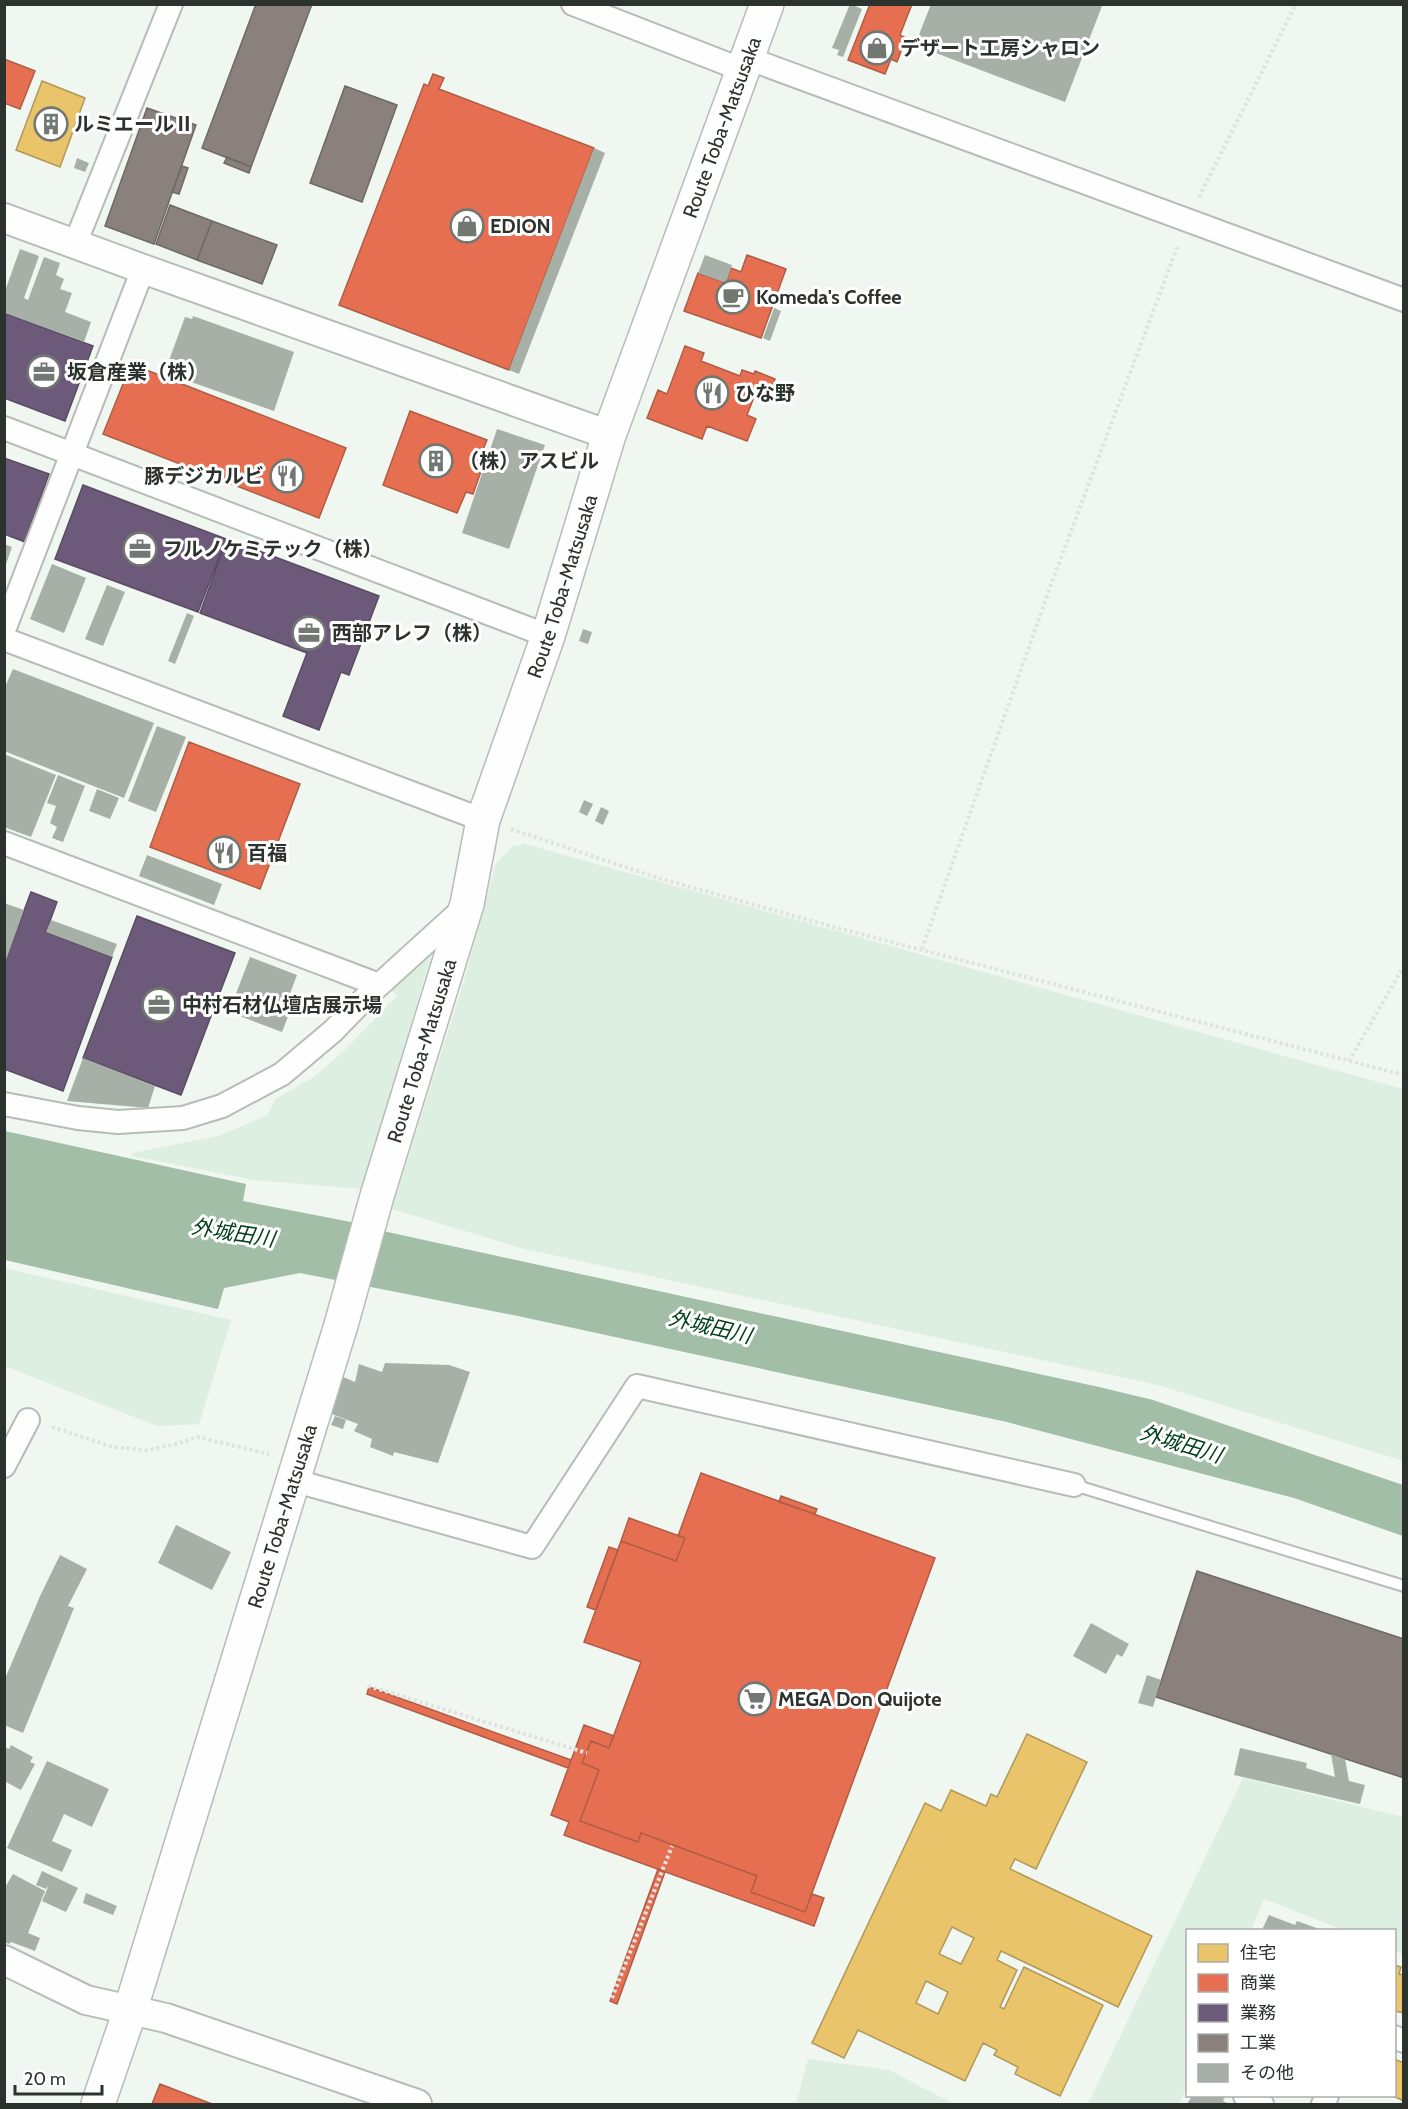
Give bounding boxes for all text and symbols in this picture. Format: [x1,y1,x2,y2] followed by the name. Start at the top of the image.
[859,30,895,66] shop icon: デザート工房シャロン
[678,33,766,221] street label: Route Toba-Matsusaka
[900,36,1100,60] place label: デザート工房シャロン
[33,106,69,142] building icon: ルミエールⅡ
[74,112,194,136] place label: ルミエールⅡ
[449,208,485,244] shop icon: EDION
[490,214,551,238] place label: EDION
[715,279,751,315] cafe icon: Komeda's Coffee
[756,285,902,309] place label: Komeda's Coffee
[26,354,62,390] office icon: 坂倉産業（株）
[67,360,207,384] place label: 坂倉産業（株）
[694,375,730,411] restaurant icon: ひな野
[735,381,795,405] place label: ひな野
[418,443,454,479] building icon: （株）アスビル
[459,449,599,473] place label: （株）アスビル
[269,458,305,494] restaurant icon: 豚デジカルビ
[144,464,264,488] place label: 豚デジカルビ
[522,491,602,681] street label: Route Toba-Matsusaka
[122,531,158,567] office icon: フルノケミテック（株）
[163,537,382,561] place label: フルノケミテック（株）
[291,615,327,651] office icon: 西部アレフ（株）
[332,621,492,645] place label: 西部アレフ（株）
[206,835,242,871] restaurant icon: 百福
[247,841,287,865] place label: 百福
[382,955,462,1146] street label: Route Toba-Matsusaka
[141,987,177,1023] office icon: 中村石材仏壇店展示場
[182,993,382,1017] place label: 中村石材仏壇店展示場
[190,1214,278,1252] water label: 外城田川
[666,1305,756,1349] water label: 外城田川
[1137,1419,1227,1468] water label: 外城田川
[243,1421,322,1611] street label: Route Toba-Matsusaka
[737,1681,773,1717] supermarket icon: MEGA Don Quijote
[778,1687,941,1711] place label: MEGA Don Quijote
[1186,1929,1396,2097] legend
[1240,1942,1276,1964] text: 住宅
[1240,1972,1276,1994] text: 商業
[1240,2002,1276,2024] text: 業務
[1240,2032,1276,2054] text: 工業
[15,2058,102,2096] scale bar
[1240,2062,1294,2084] text: その他
[24,2068,66,2090] text: 20 m

